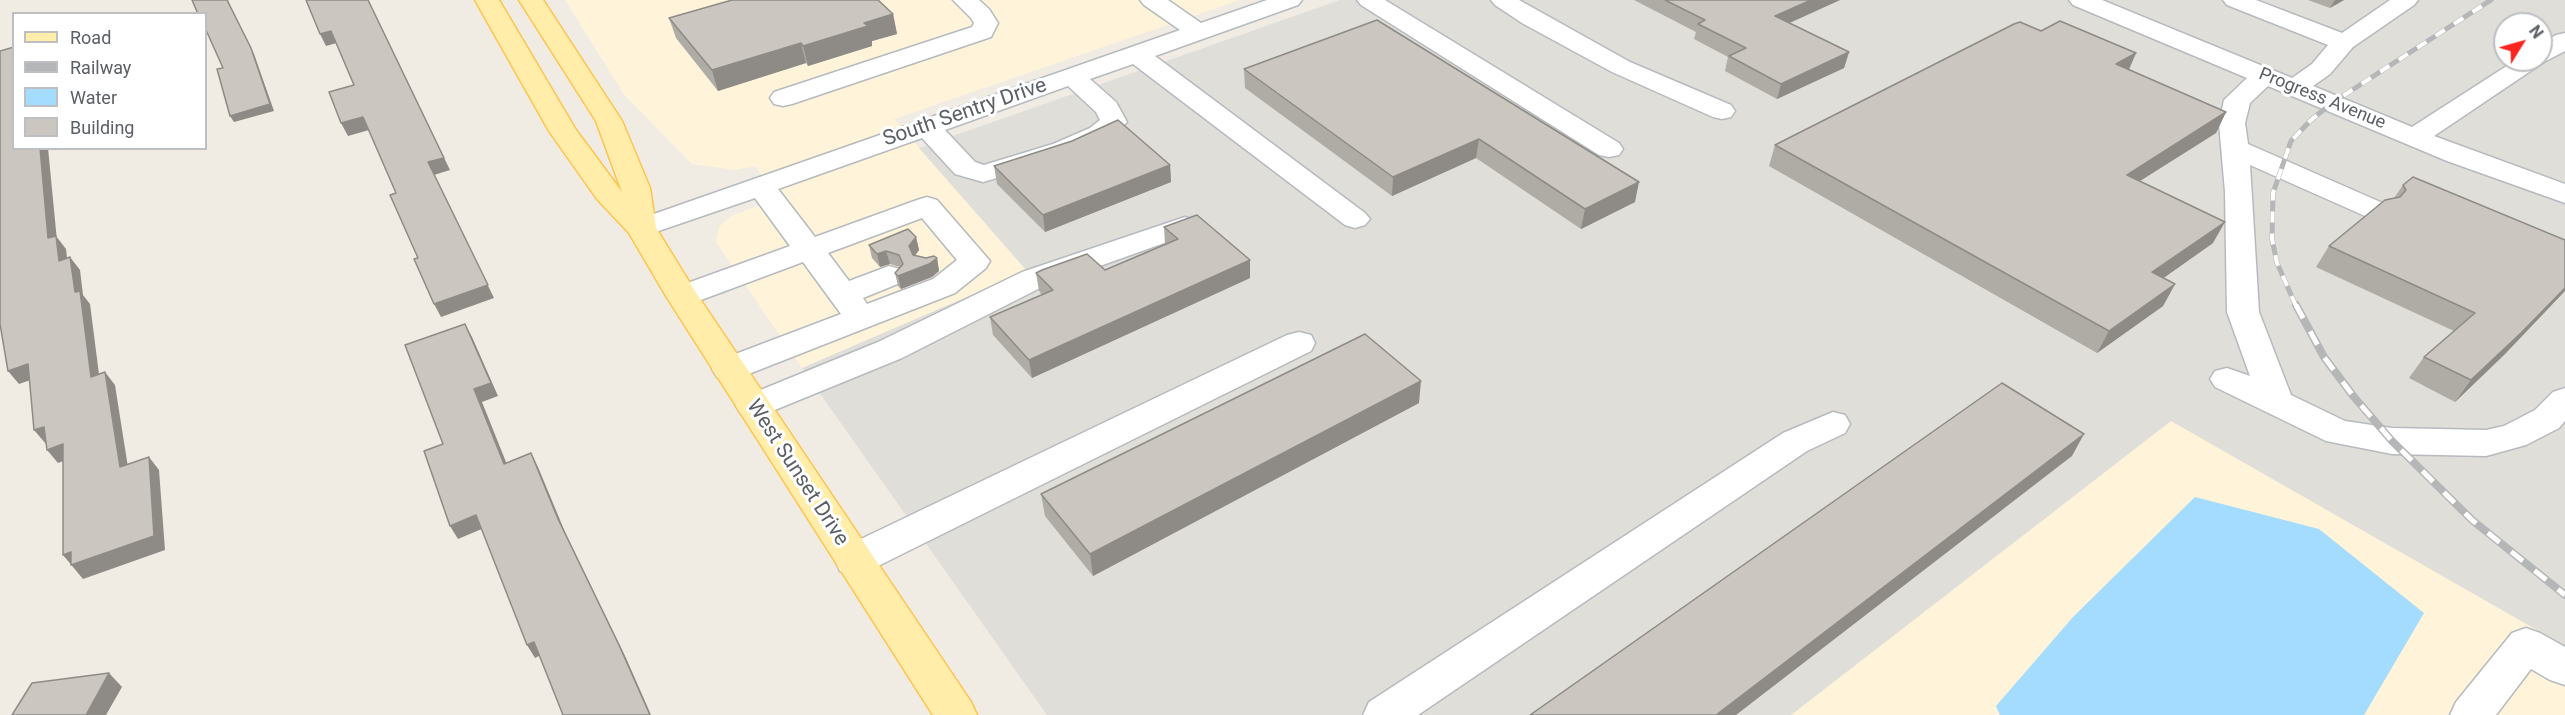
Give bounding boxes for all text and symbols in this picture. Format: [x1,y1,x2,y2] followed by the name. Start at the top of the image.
[12,12,207,150] legend
[2493,12,2553,72] north arrow
[2525,22,2547,42] text: N
[70,27,111,48] text: Road
[70,57,131,78] text: Railway
[2255,64,2389,134] street label: Progress Avenue
[880,73,1050,153] street label: South Sentry Drive
[70,87,117,108] text: Water
[70,117,134,138] text: Building
[740,395,854,551] street label: West Sunset Drive

